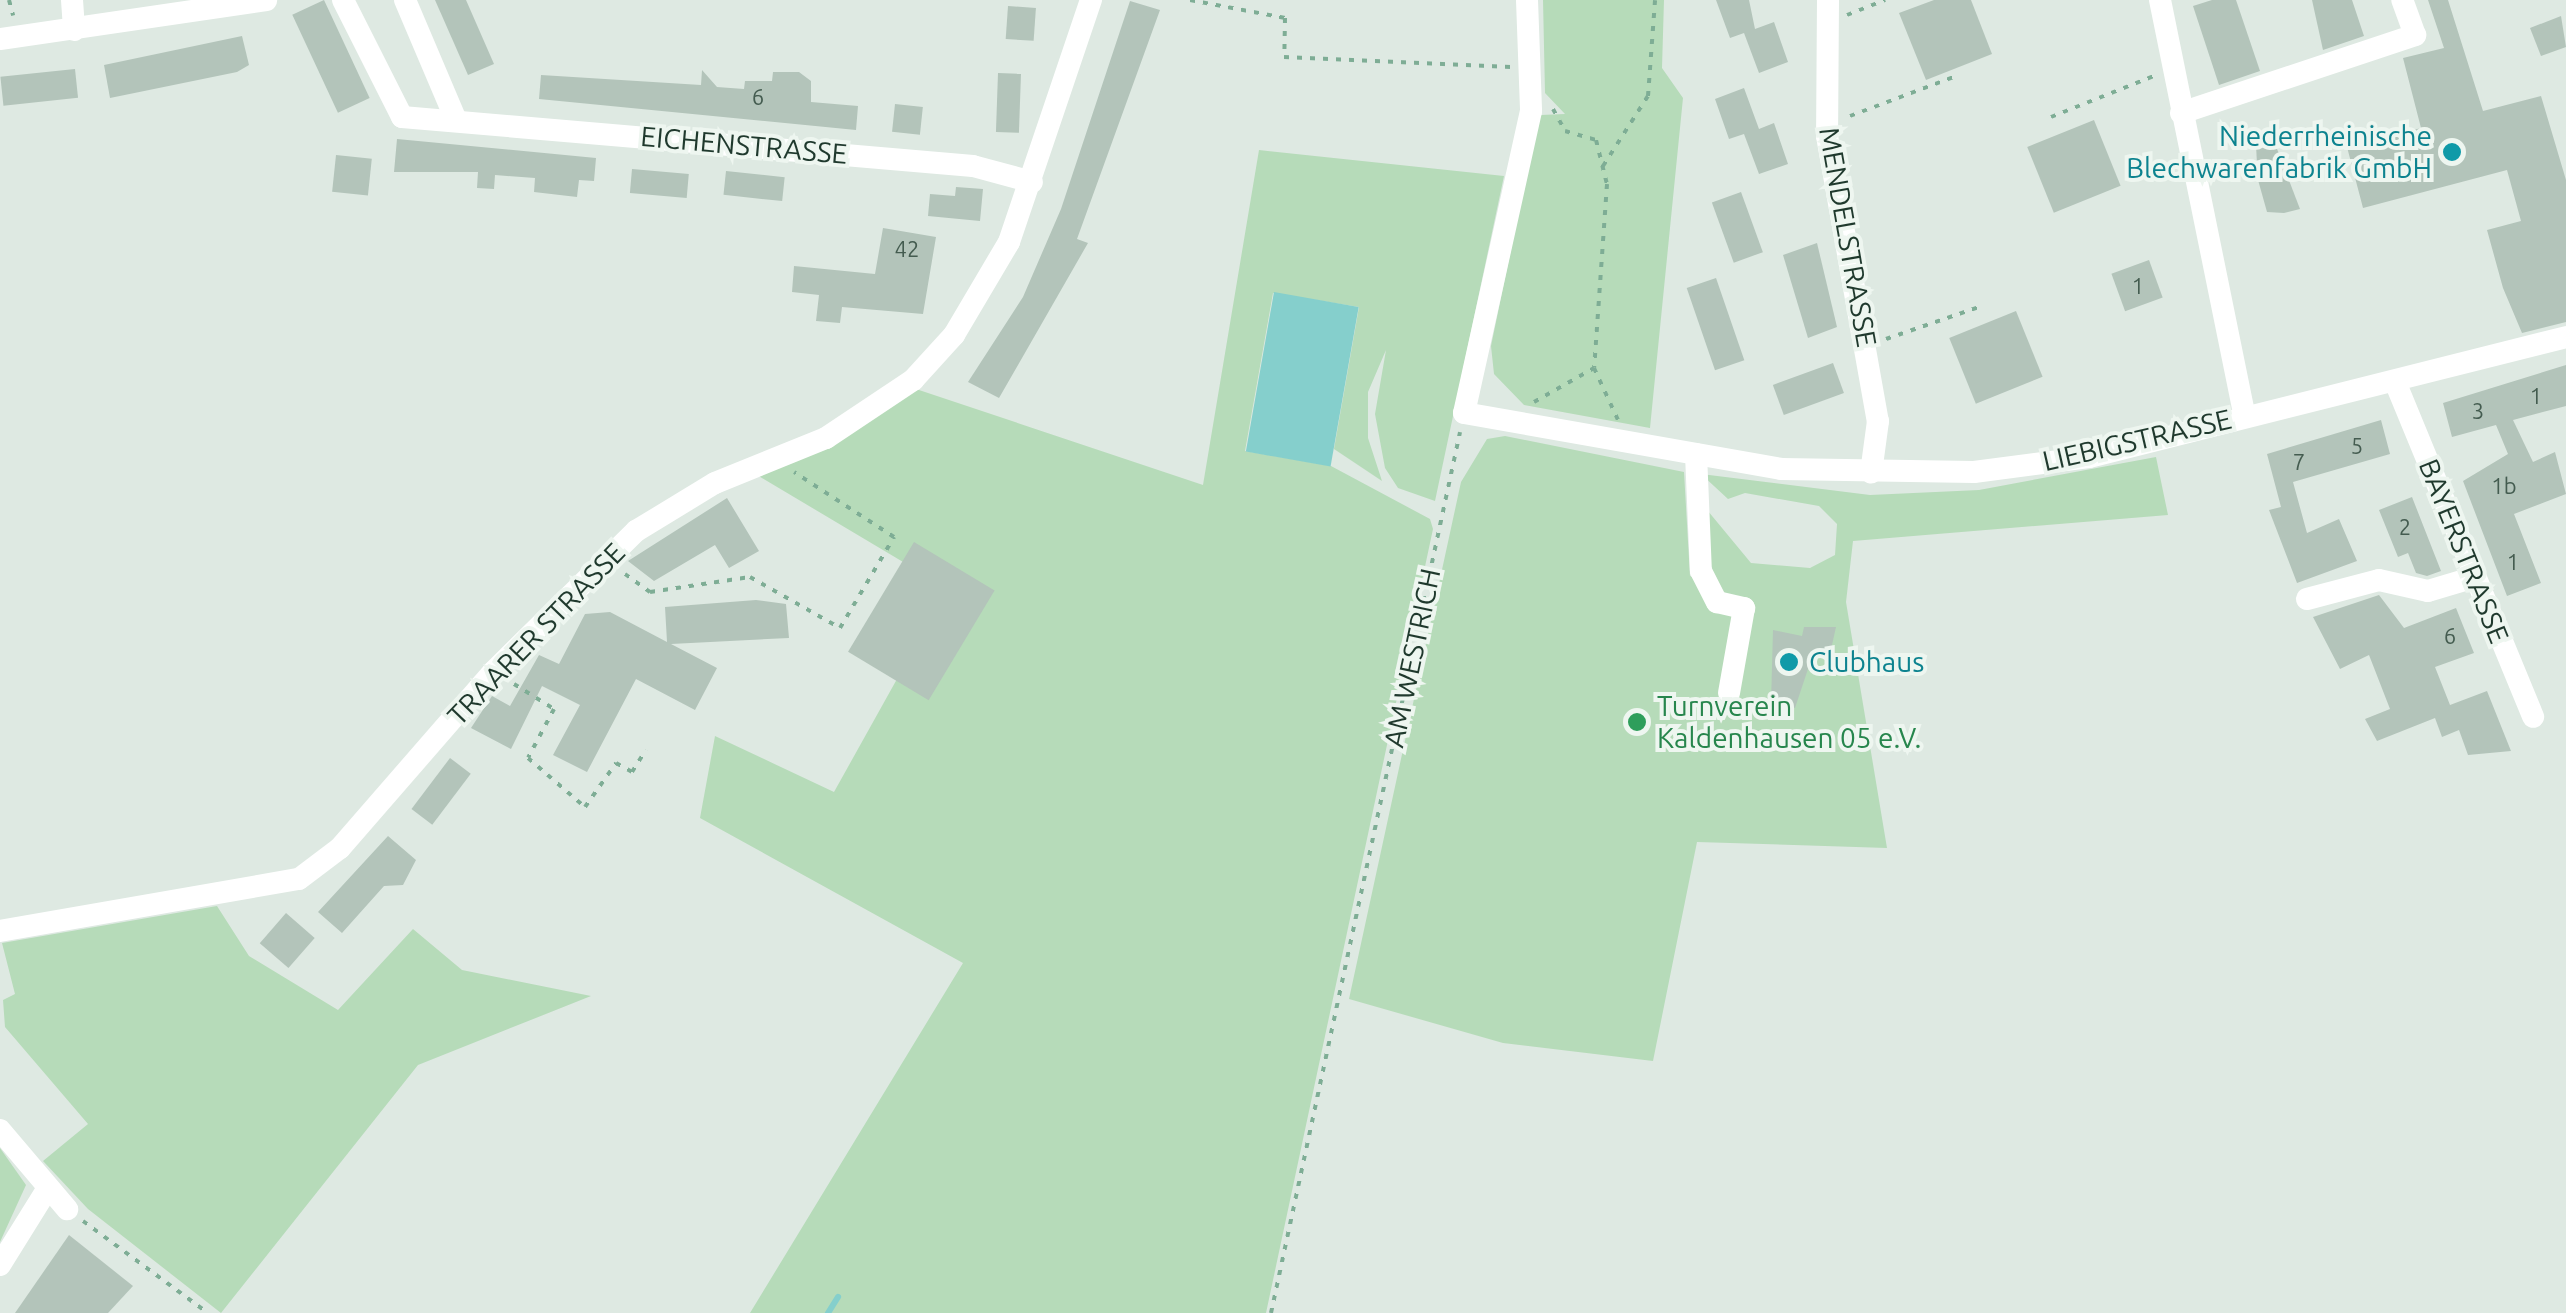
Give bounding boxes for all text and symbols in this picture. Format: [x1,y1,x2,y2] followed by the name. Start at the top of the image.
[752,84,764,110] house number: 6
[639,119,849,171] street label: EICHENSTRASSE
[2126,119,2432,185] place label: Niederrheinische Blechwarenfabrik GmbH
[1812,125,1884,349] street label: MENDELSTRASSE
[2441,141,2463,163] marker: Niederrheinische Blechwarenfabrik GmbH
[895,236,919,262] house number: 42
[2132,273,2144,299] house number: 1
[2530,383,2542,409] house number: 1
[2472,398,2484,424] house number: 3
[2039,402,2235,478] street label: LIEBIGSTRASSE
[2351,433,2363,459] house number: 5
[2293,449,2305,475] house number: 7
[2412,454,2516,648] street label: BAYERSTRASSE
[2491,473,2517,499] house number: 1b
[2399,514,2411,540] house number: 2
[440,536,632,732] street label: TRAARER STRASSE
[2507,549,2519,575] house number: 1
[1377,565,1447,751] street label: AM WESTRICH
[2444,623,2456,649] house number: 6
[1809,645,1924,679] place label: Clubhaus
[1778,651,1800,673] marker: Clubhaus
[1657,689,1921,755] place label: Turnverein Kaldenhausen 05 e.V.
[1626,711,1648,733] marker: Turnverein Kaldenhausen 05 e.V.

